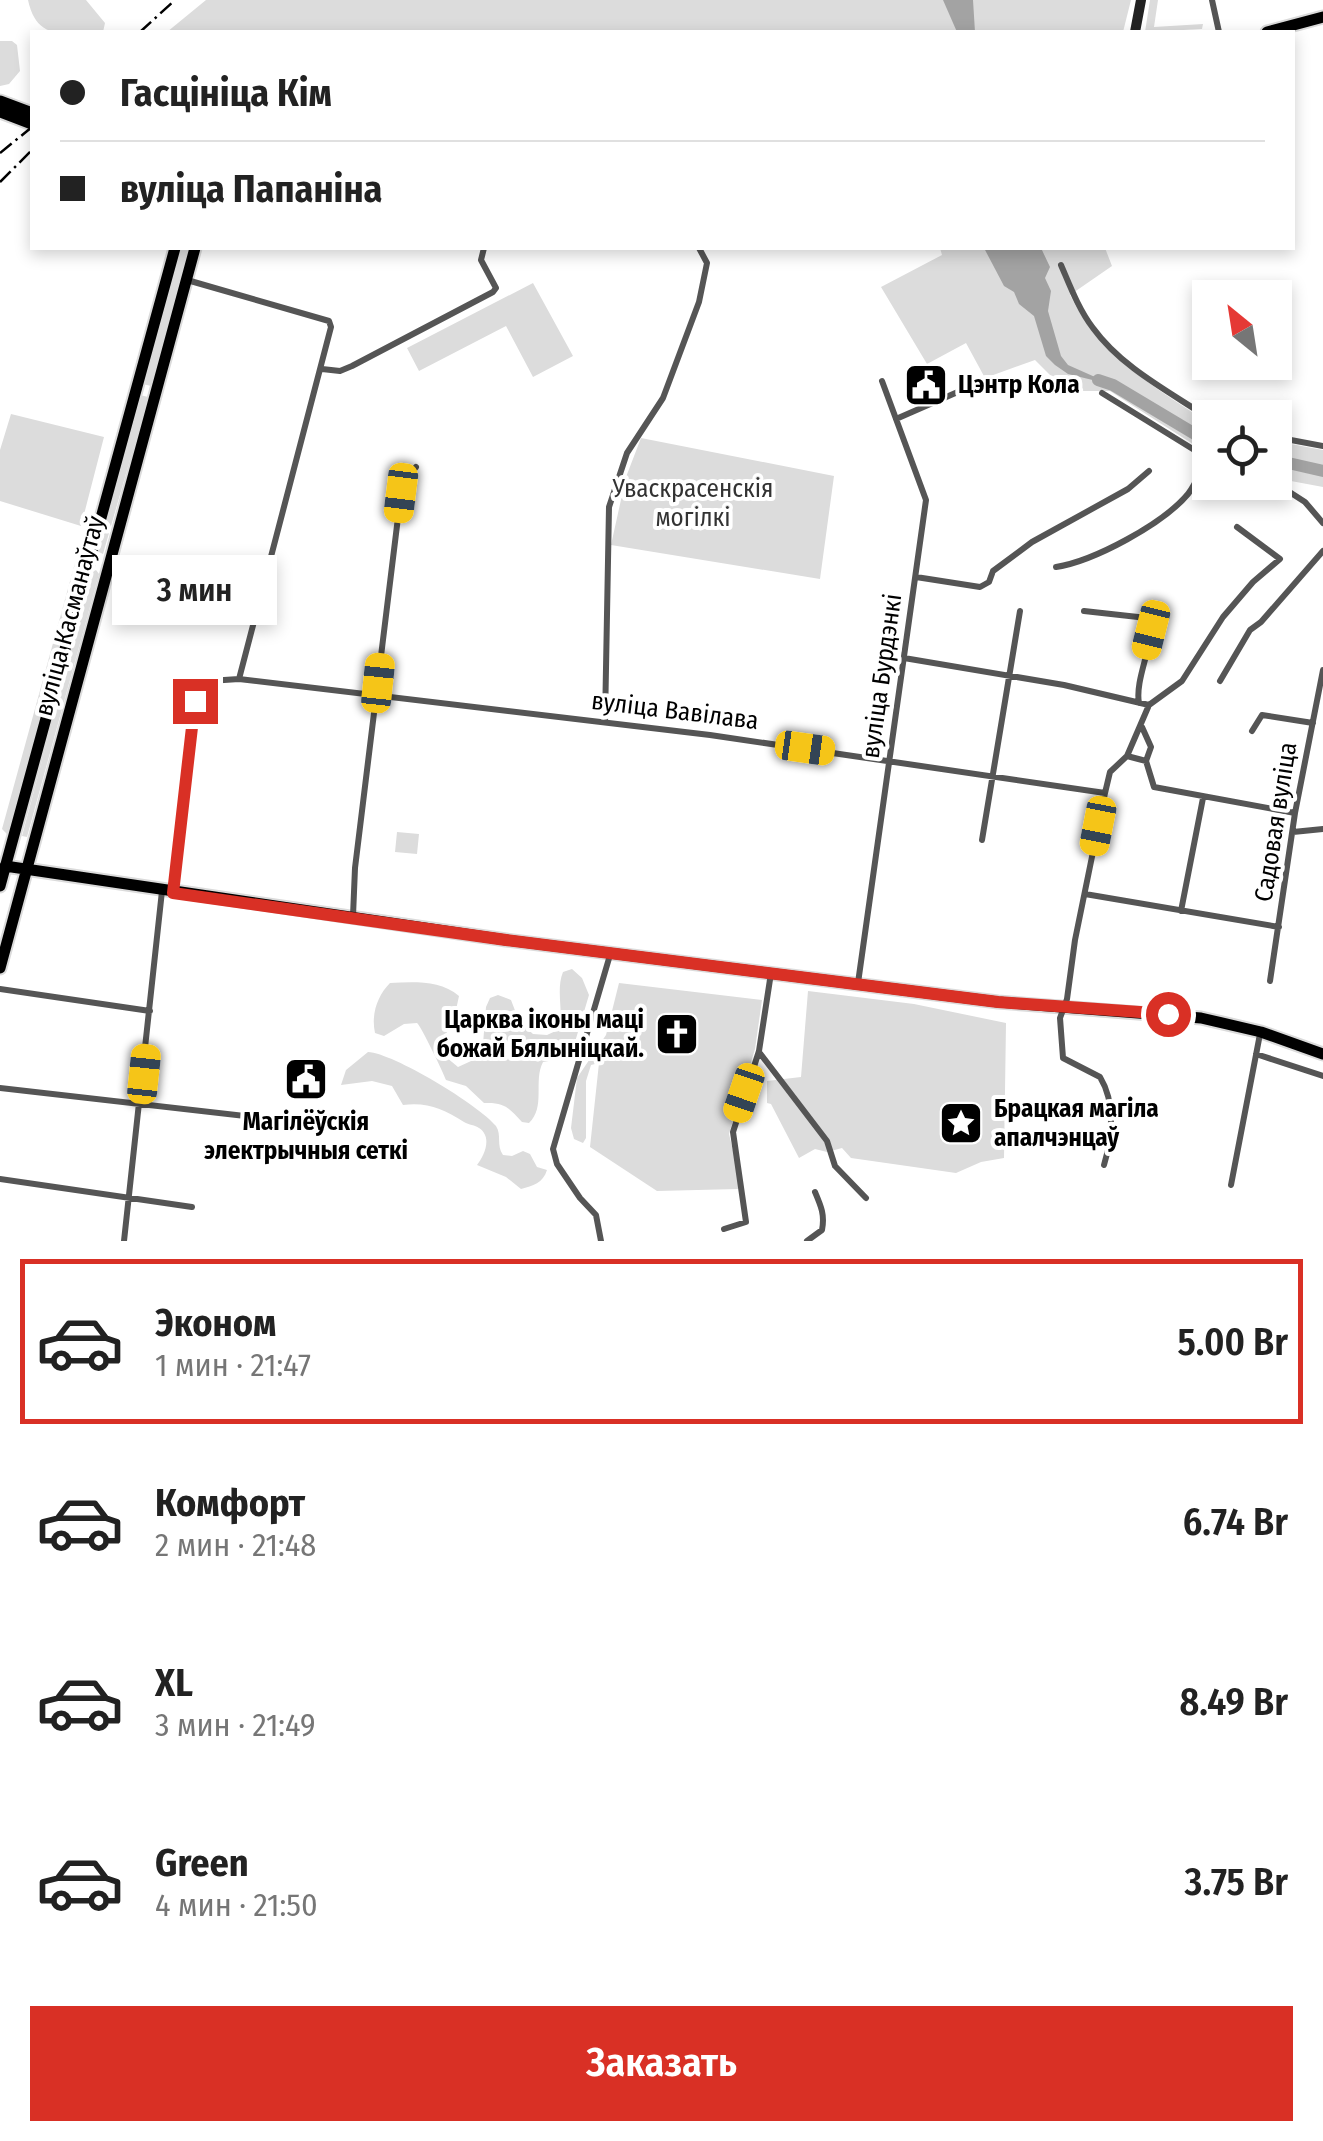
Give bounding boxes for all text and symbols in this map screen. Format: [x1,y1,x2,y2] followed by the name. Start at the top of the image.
[120,70,332,116] text: Гасцініца Кім
[120,166,383,212] text: вуліца Папаніна
[1192,280,1292,380] north arrow
[1192,280,1292,500] map controls
[903,362,949,408] public building icon: Цэнтр Кола
[958,370,1080,400] place label: Цэнтр Кола
[1192,400,1292,500] button: locate
[382,461,420,525] car
[612,474,773,533] park label: Уваскрасенскія могілкі
[29,513,111,719] street label: вуліца Касманаўтаў
[112,556,278,626] callout: 3 мин
[157,571,232,609] text: 3 мин
[856,592,908,760] street label: вуліца Бурдэнкі
[1129,597,1173,663] car
[360,652,396,714] car
[173,679,218,724] route end
[590,686,760,736] street label: вуліца Вавілава
[773,729,837,767] car
[1249,740,1303,904] street label: Садовая вуліца
[1078,794,1118,858] car
[1146,992,1191,1037] route start
[437,1005,644,1064] place label: Царква іконы маці божай Бялыніцкай.
[654,1011,700,1057] church icon: Царква іконы маці божай Бялыніцкай.
[126,1043,162,1105] car
[283,1056,329,1102] public building icon: Магілёўскія электрычныя сеткі
[720,1060,768,1126] car
[994,1094,1159,1153] place label: Брацкая магіла апалчэнцаў
[938,1100,984,1146] place icon: Брацкая магіла апалчэнцаў
[204,1107,408,1166] place label: Магілёўскія электрычныя сеткі
[35,1297,125,1387] icon: car
[155,1300,276,1346] text: Эконом
[1177,1319,1288,1365] text: 5.00 Br
[155,1346,311,1384] text: 1 мин · 21:47
[35,1477,125,1567] icon: car
[155,1480,305,1526] text: Комфорт
[1183,1499,1288,1545] text: 6.74 Br
[155,1526,316,1564] text: 2 мин · 21:48
[35,1657,125,1747] icon: car
[155,1660,193,1706] text: XL
[1179,1679,1288,1725] text: 8.49 Br
[155,1706,315,1744] text: 3 мин · 21:49
[35,1837,125,1927] icon: car
[155,1840,249,1886] text: Green
[1185,1859,1288,1905] text: 3.75 Br
[155,1886,318,1924] text: 4 мин · 21:50
[30,2006,1293,2121] button: Заказать

